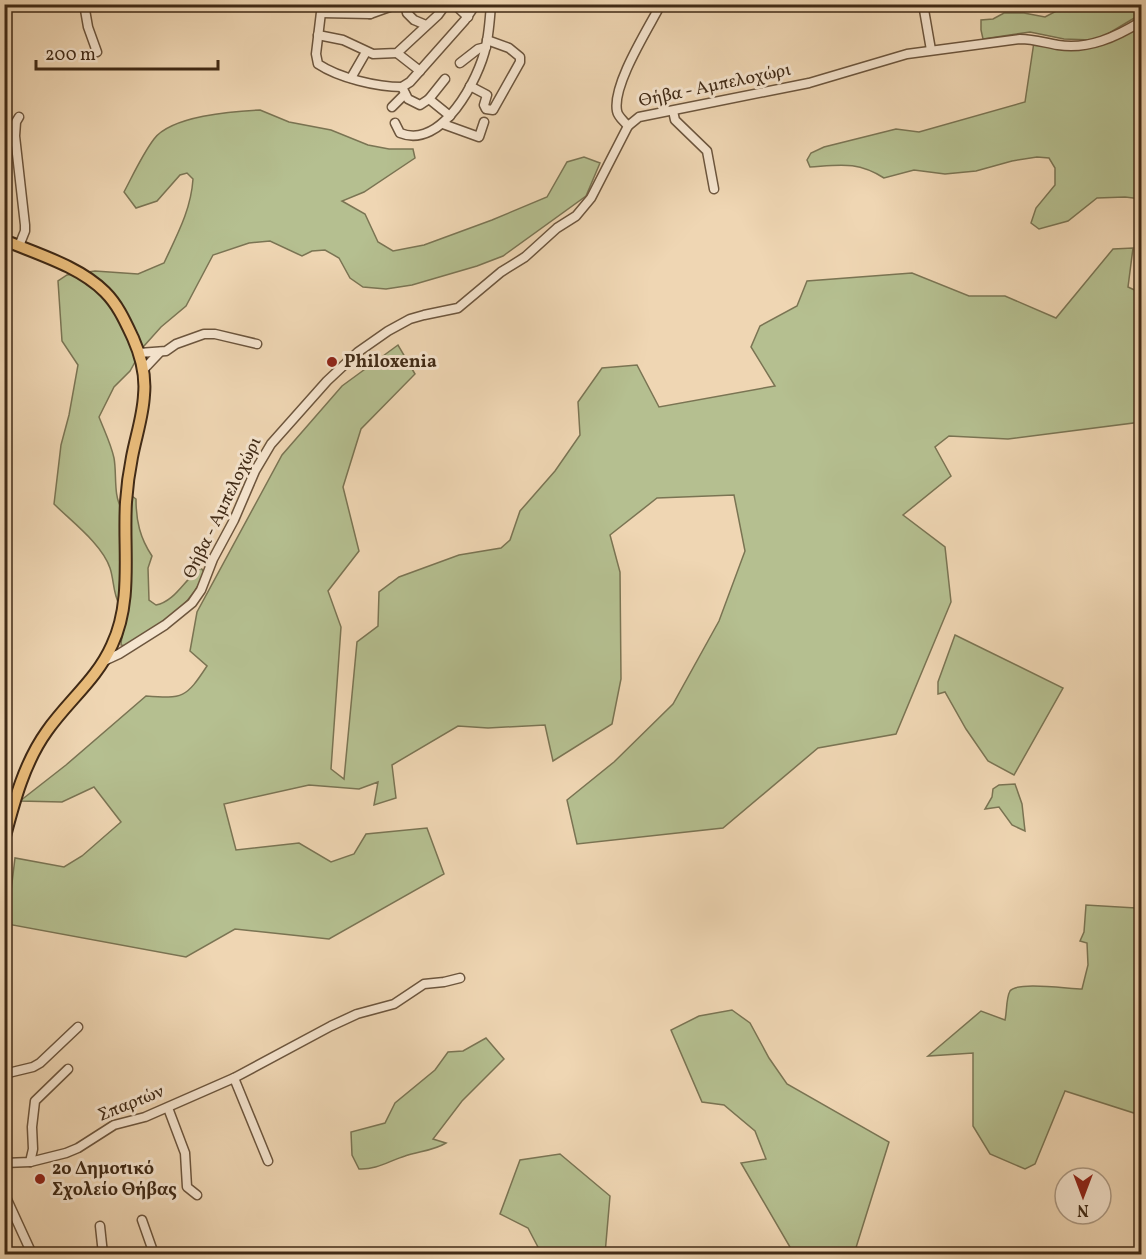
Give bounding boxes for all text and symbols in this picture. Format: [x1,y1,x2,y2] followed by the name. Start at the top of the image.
[36,33,218,71] scale bar
[45,43,96,68] text: 200 m
[637,58,794,114] street label: Θήβα - Αμπελοχώρι
[344,350,437,375] place label: Philoxenia
[325,355,339,369] marker: Philoxenia
[178,433,268,583] street label: Θήβα - Αμπελοχώρι
[94,1079,168,1129] street label: Σπαρτών
[52,1157,177,1203] place label: 2ο Δημοτικό Σχολείο Θήβας
[1053,1166,1113,1226] north arrow
[33,1172,47,1186] marker: 2ο Δημοτικό Σχολείο Θήβας
[1077,1198,1089,1220] text: N

